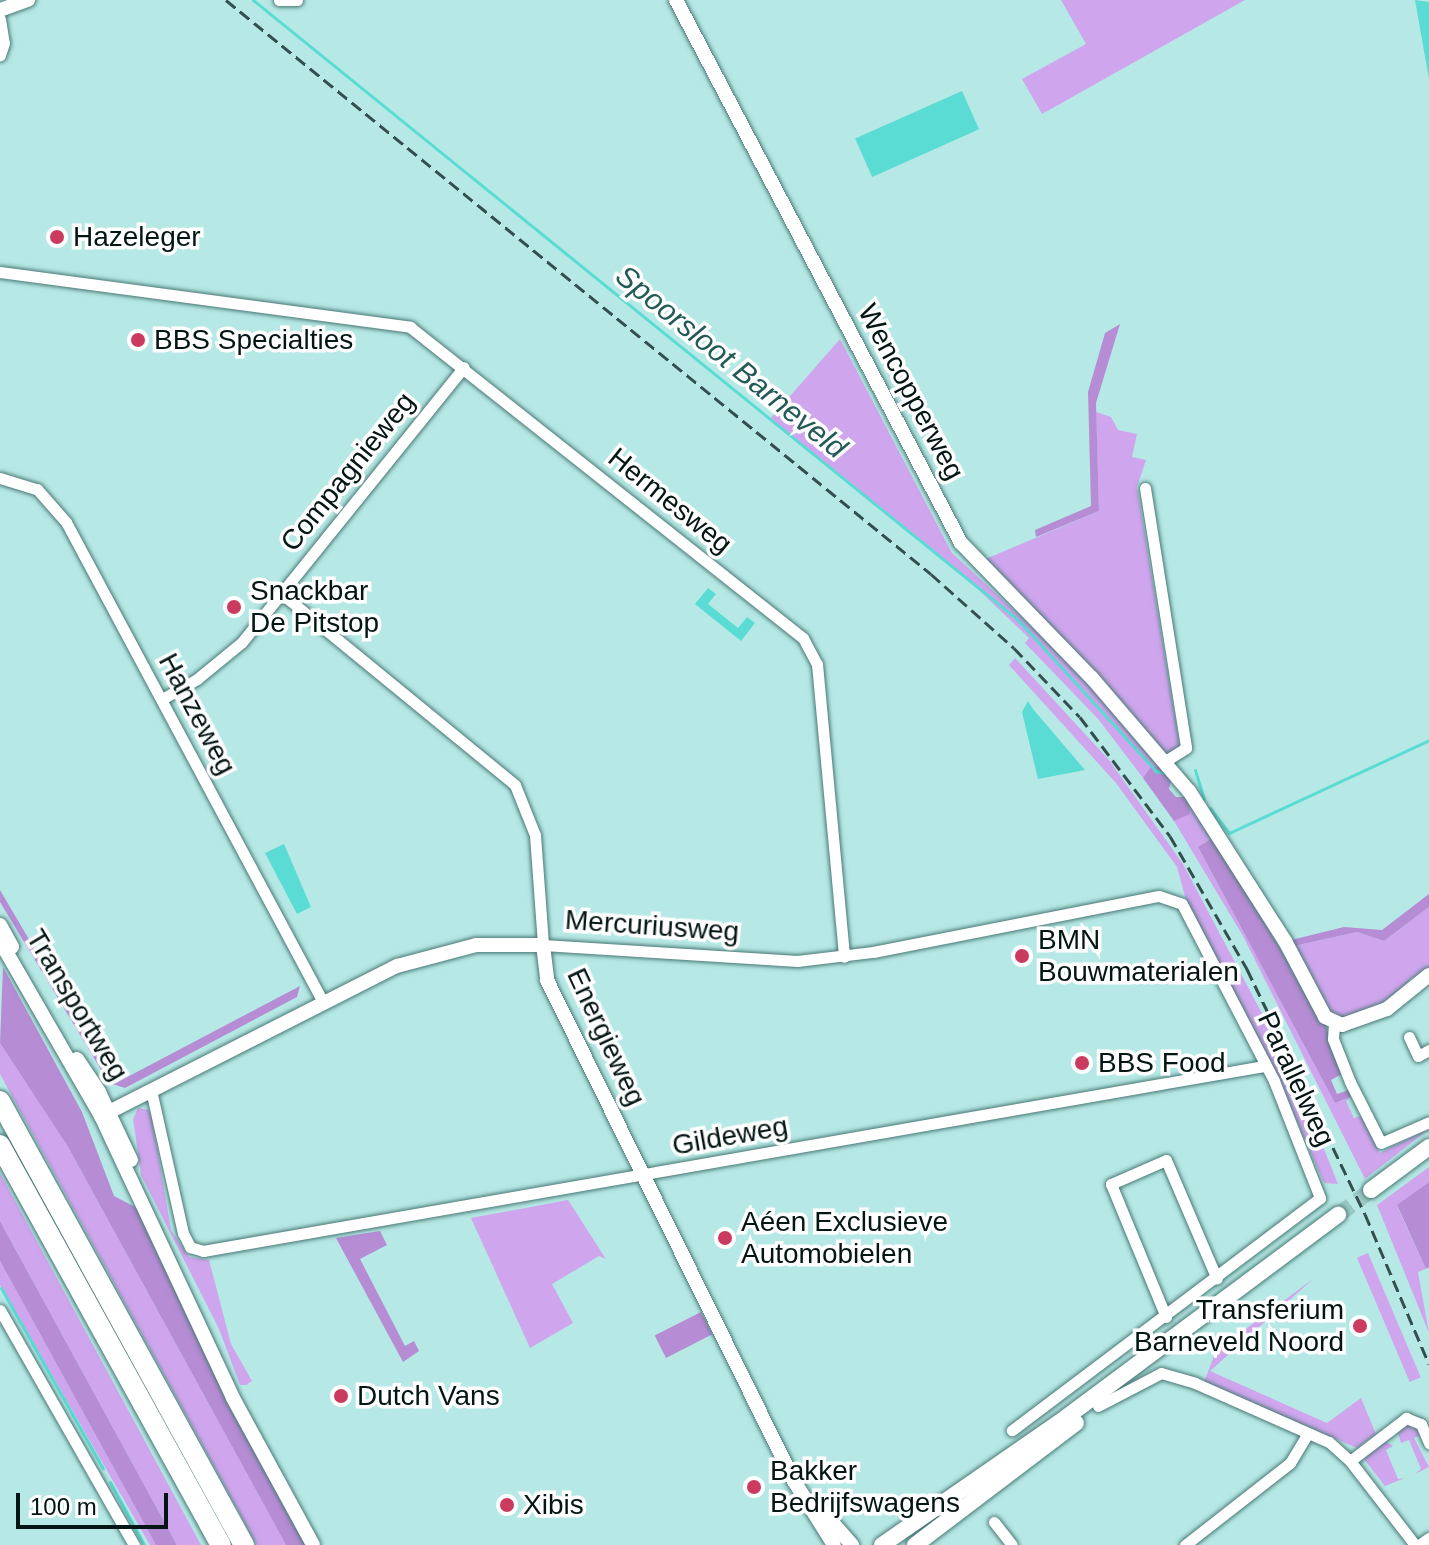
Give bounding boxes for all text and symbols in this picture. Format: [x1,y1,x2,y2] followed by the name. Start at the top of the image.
[73,220,201,254] place label: Hazeleger
[48,228,66,246] marker: Hazeleger
[608,258,854,466] water label: Spoorsloot Barneveld
[851,298,971,486] street label: Wencopperweg
[154,323,353,357] place label: BBS Specialties
[129,331,147,349] marker: BBS Specialties
[274,386,422,558] street label: Compagnieweg
[601,441,739,561] street label: Hermesweg
[250,574,379,640] place label: Snackbar De Pitstop
[225,598,243,616] marker: Snackbar De Pitstop
[151,648,243,780] street label: Hanzeweg
[564,903,740,949] street label: Mercuriusweg
[19,923,135,1087] street label: Transportweg
[1038,923,1239,989] place label: BMN Bouwmaterialen
[1013,947,1031,965] marker: BMN Bouwmaterialen
[560,963,652,1111] street label: Energieweg
[1250,1006,1342,1152] street label: Parallelweg
[1098,1046,1226,1080] place label: BBS Food
[1073,1054,1091,1072] marker: BBS Food
[670,1109,790,1163] street label: Gildeweg
[741,1205,948,1271] place label: Aéen Exclusieve Automobielen
[716,1229,734,1247] marker: Aéen Exclusieve Automobielen
[1134,1293,1344,1359] place label: Transferium Barneveld Noord
[1351,1317,1369,1335] marker: Transferium Barneveld Noord
[357,1379,500,1413] place label: Dutch Vans
[332,1387,350,1405] marker: Dutch Vans
[770,1454,960,1520] place label: Bakker Bedrijfswagens
[20,1477,172,1527] scale bar
[745,1478,763,1496] marker: Bakker Bedrijfswagens
[523,1488,584,1522] place label: Xibis
[30,1493,97,1520] text: 100 m
[498,1496,516,1514] marker: Xibis

